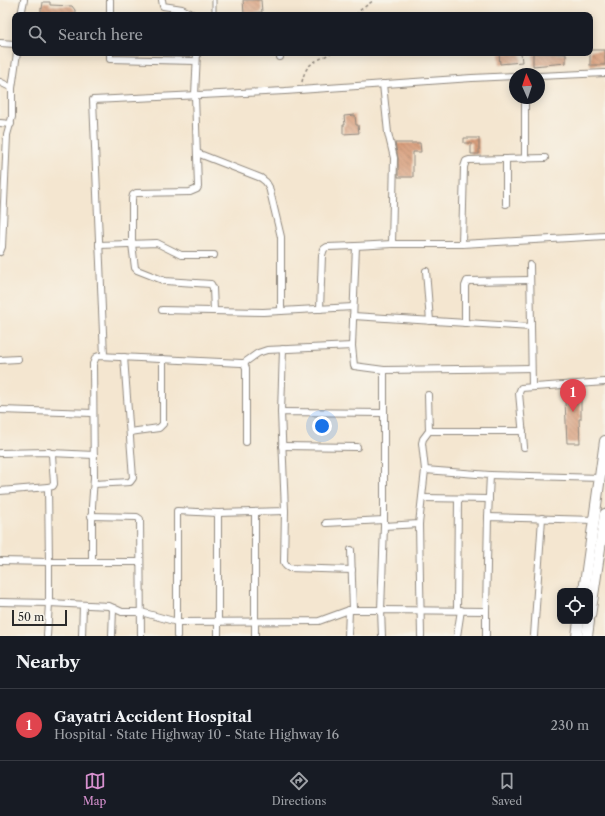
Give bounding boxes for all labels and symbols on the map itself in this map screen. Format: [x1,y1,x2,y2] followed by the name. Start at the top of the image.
[509,68,545,104] north arrow
[560,379,586,412] pin: 1
[312,416,332,436] your location
[12,608,67,627] scale bar

